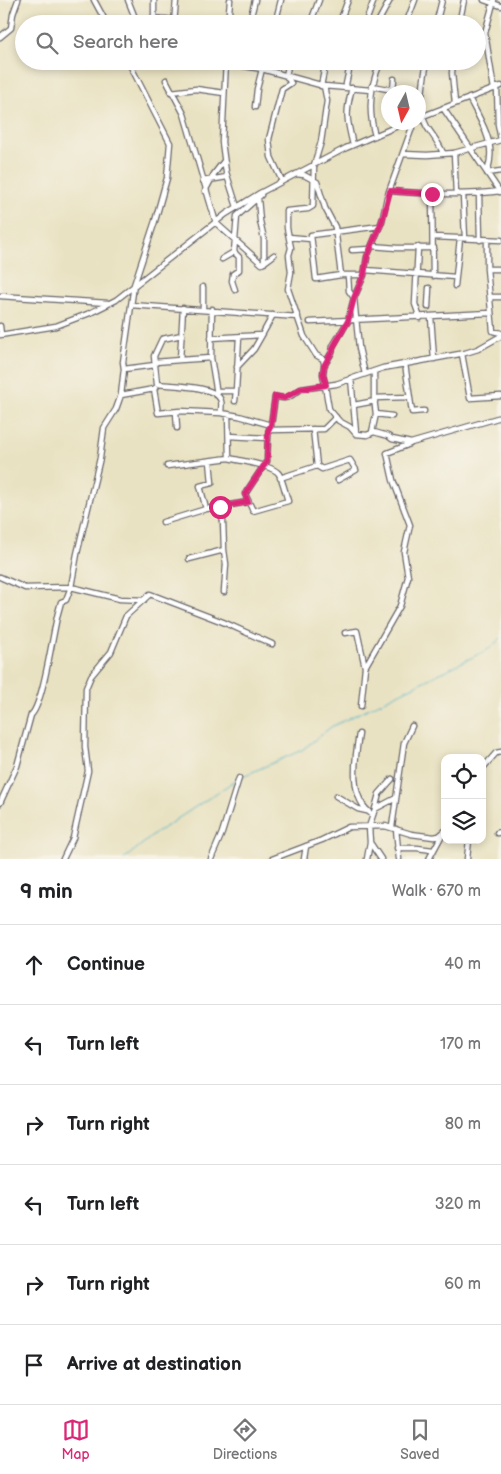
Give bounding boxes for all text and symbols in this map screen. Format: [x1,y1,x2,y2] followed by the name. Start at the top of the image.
[15,15,486,70] search box
[33,29,61,57] icon: search
[73,31,178,54] text: Search here
[381,85,426,130] north arrow
[421,183,444,206] route end
[209,496,232,519] route start
[441,754,486,844] map controls
[441,754,486,799] button: locate
[441,799,486,844] button: layers
[20,879,73,904] text: 9 min
[392,882,481,901] text: Walk · 670 m
[20,951,48,979] icon: ahead
[67,953,145,976] text: Continue
[444,955,481,974] text: 40 m
[20,1031,48,1059] icon: left
[67,1033,139,1056] text: Turn left
[440,1035,481,1054] text: 170 m
[20,1111,48,1139] icon: right
[67,1113,150,1136] text: Turn right
[445,1115,481,1134] text: 80 m
[20,1191,48,1219] icon: left
[67,1193,139,1216] text: Turn left
[435,1195,481,1214] text: 320 m
[20,1271,48,1299] icon: right
[67,1273,150,1296] text: Turn right
[444,1275,481,1294] text: 60 m
[20,1351,48,1379] icon: arrive
[67,1353,242,1376] text: Arrive at destination
[62,1416,90,1463] tab: Map
[213,1416,277,1463] tab: Directions
[400,1416,439,1463] tab: Saved

